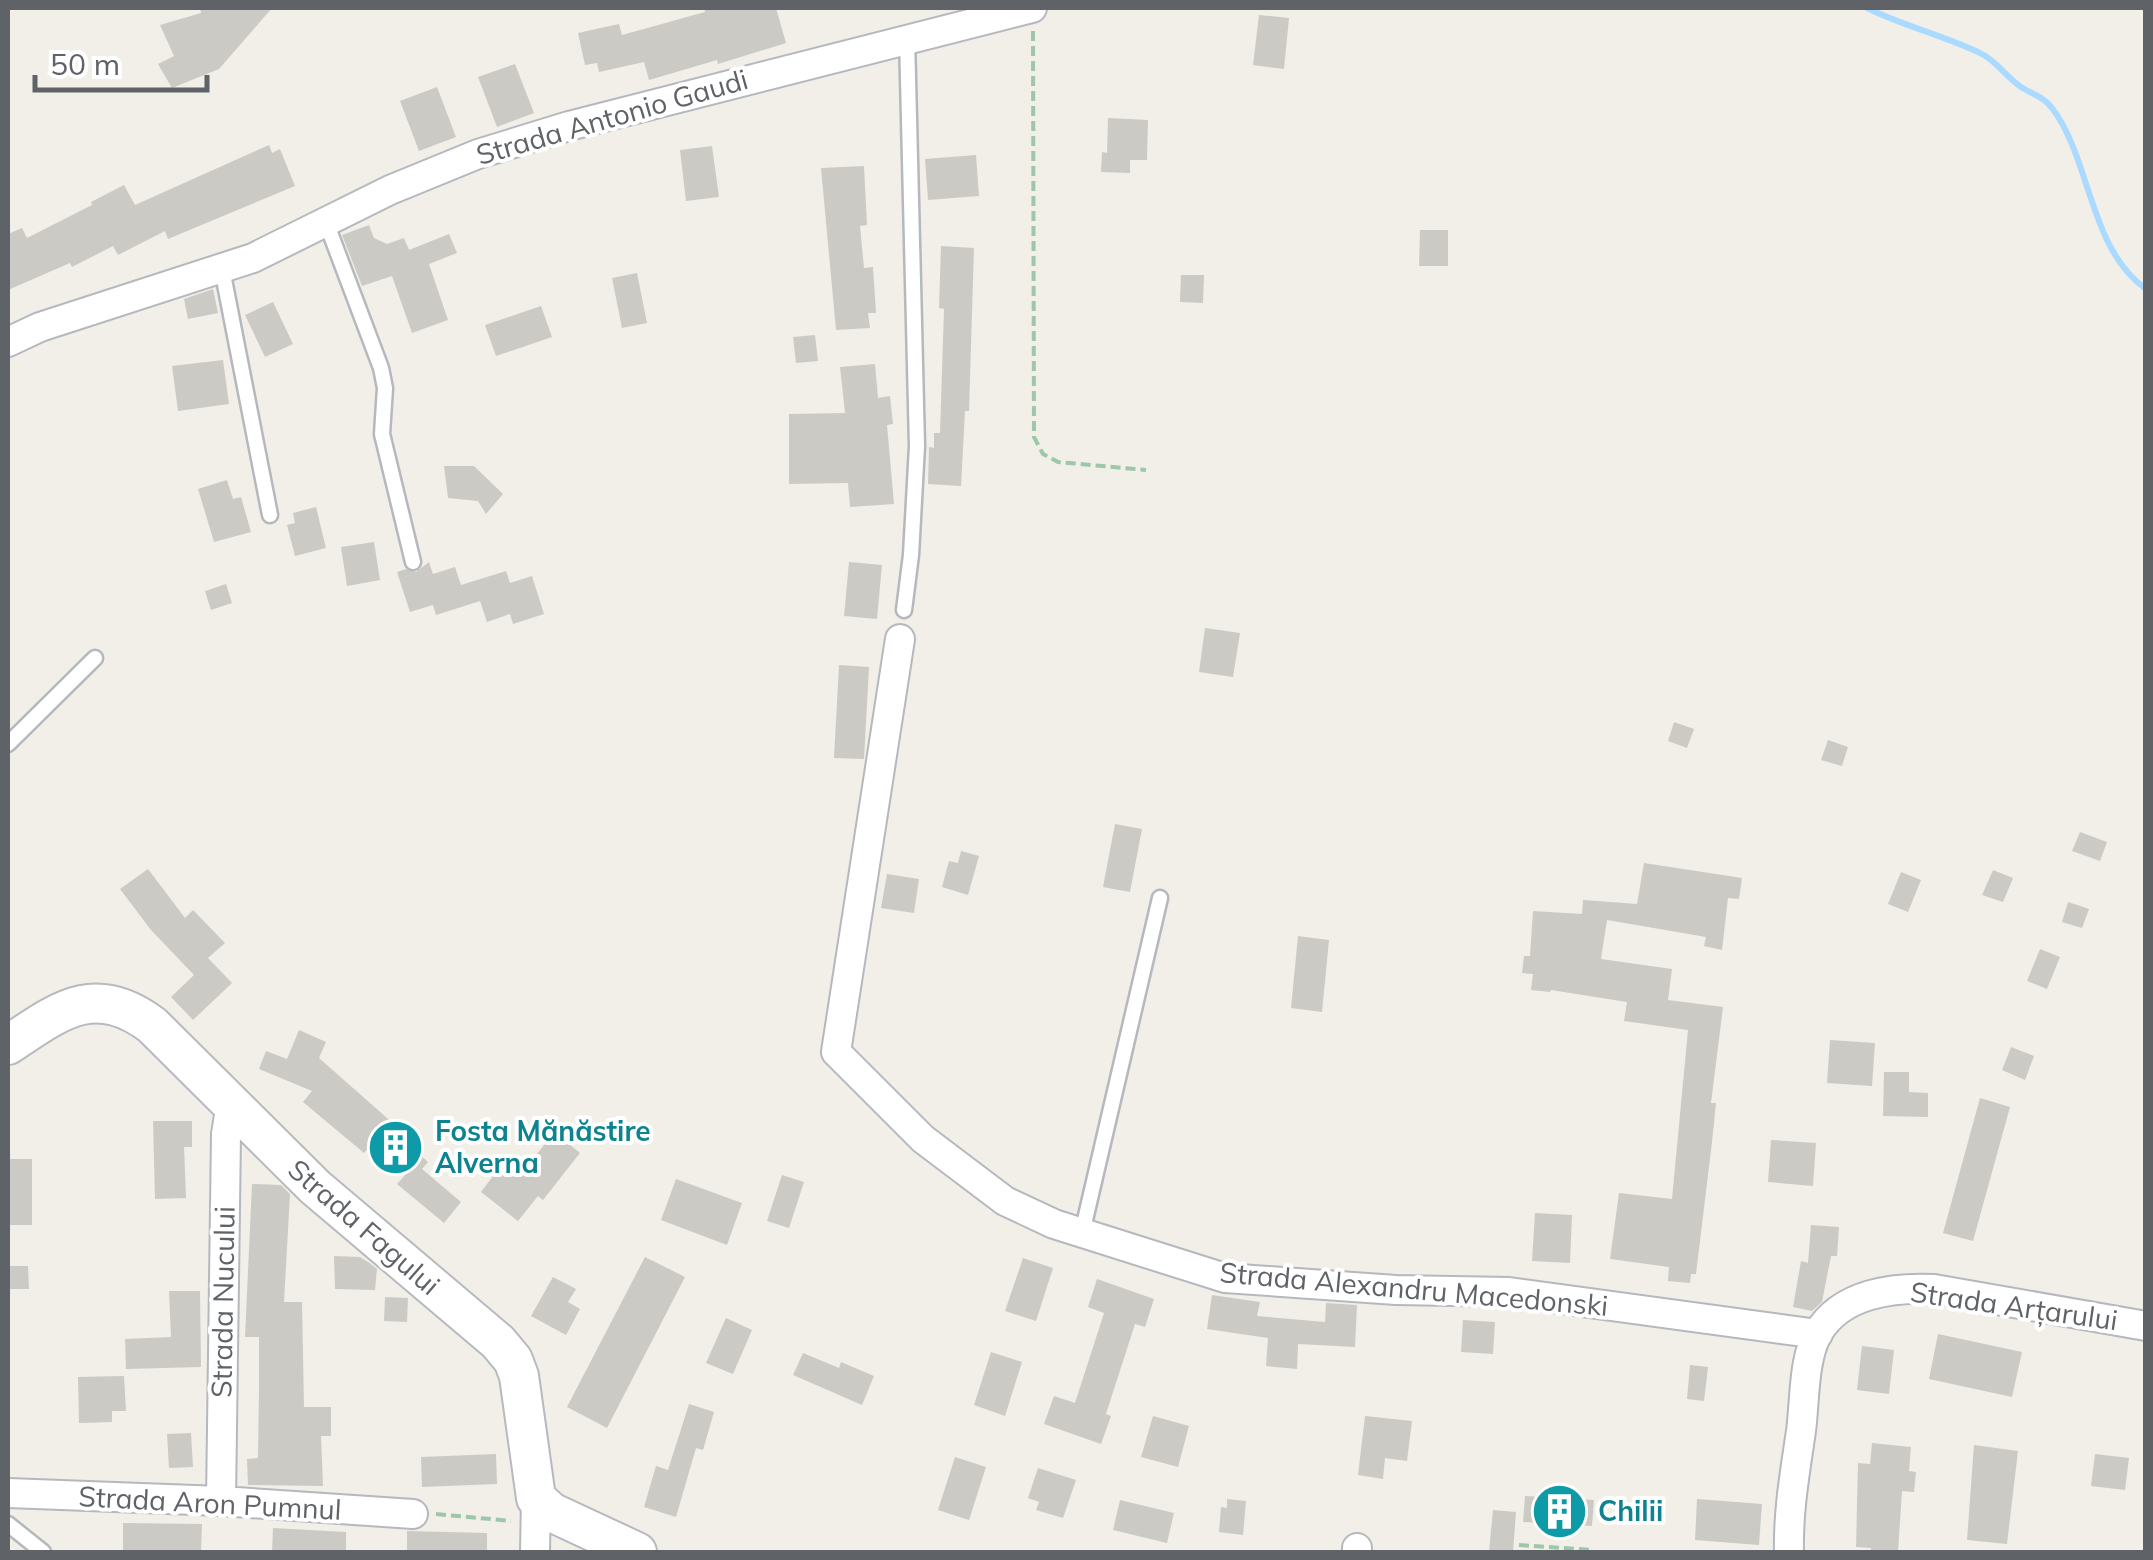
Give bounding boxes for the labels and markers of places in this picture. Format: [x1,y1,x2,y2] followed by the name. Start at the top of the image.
[435,1113,651,1180] place label: Fosta Mănăstire Alverna
[366,1117,426,1177] building icon: Fosta Mănăstire Alverna
[1529,1481,1589,1541] building icon: Chilii
[1598,1493,1663,1528] place label: Chilii

